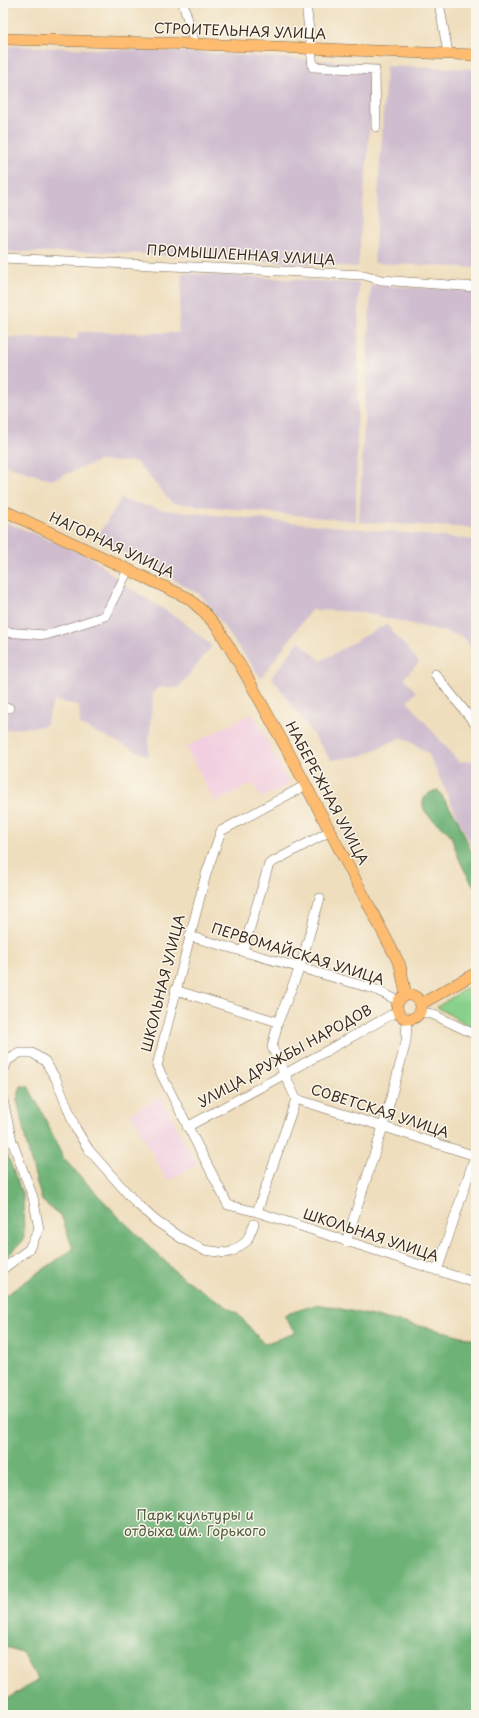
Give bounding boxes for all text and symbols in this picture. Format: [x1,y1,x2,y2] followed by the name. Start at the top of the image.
[154,17,327,44] street label: СТРОИТЕЛЬНАЯ УЛИЦА
[146,239,336,270] street label: ПРОМЫШЛЕННАЯ УЛИЦА
[46,506,178,583] street label: НАГОРНАЯ УЛИЦА
[281,717,374,868] street label: НАБЕРЕЖНАЯ УЛИЦА
[135,912,190,1054] street label: ШКОЛЬНАЯ УЛИЦА
[209,917,387,990] street label: ПЕРВОМАЙСКАЯ УЛИЦА
[194,999,375,1112] street label: УЛИЦА ДРУЖБЫ НАРОДОВ
[308,1078,452,1143] street label: СОВЕТСКАЯ УЛИЦА
[301,1203,442,1266] street label: ШКОЛЬНАЯ УЛИЦА
[124,1504,266,1541] park label: Парк культуры и отдыха им. Горького

